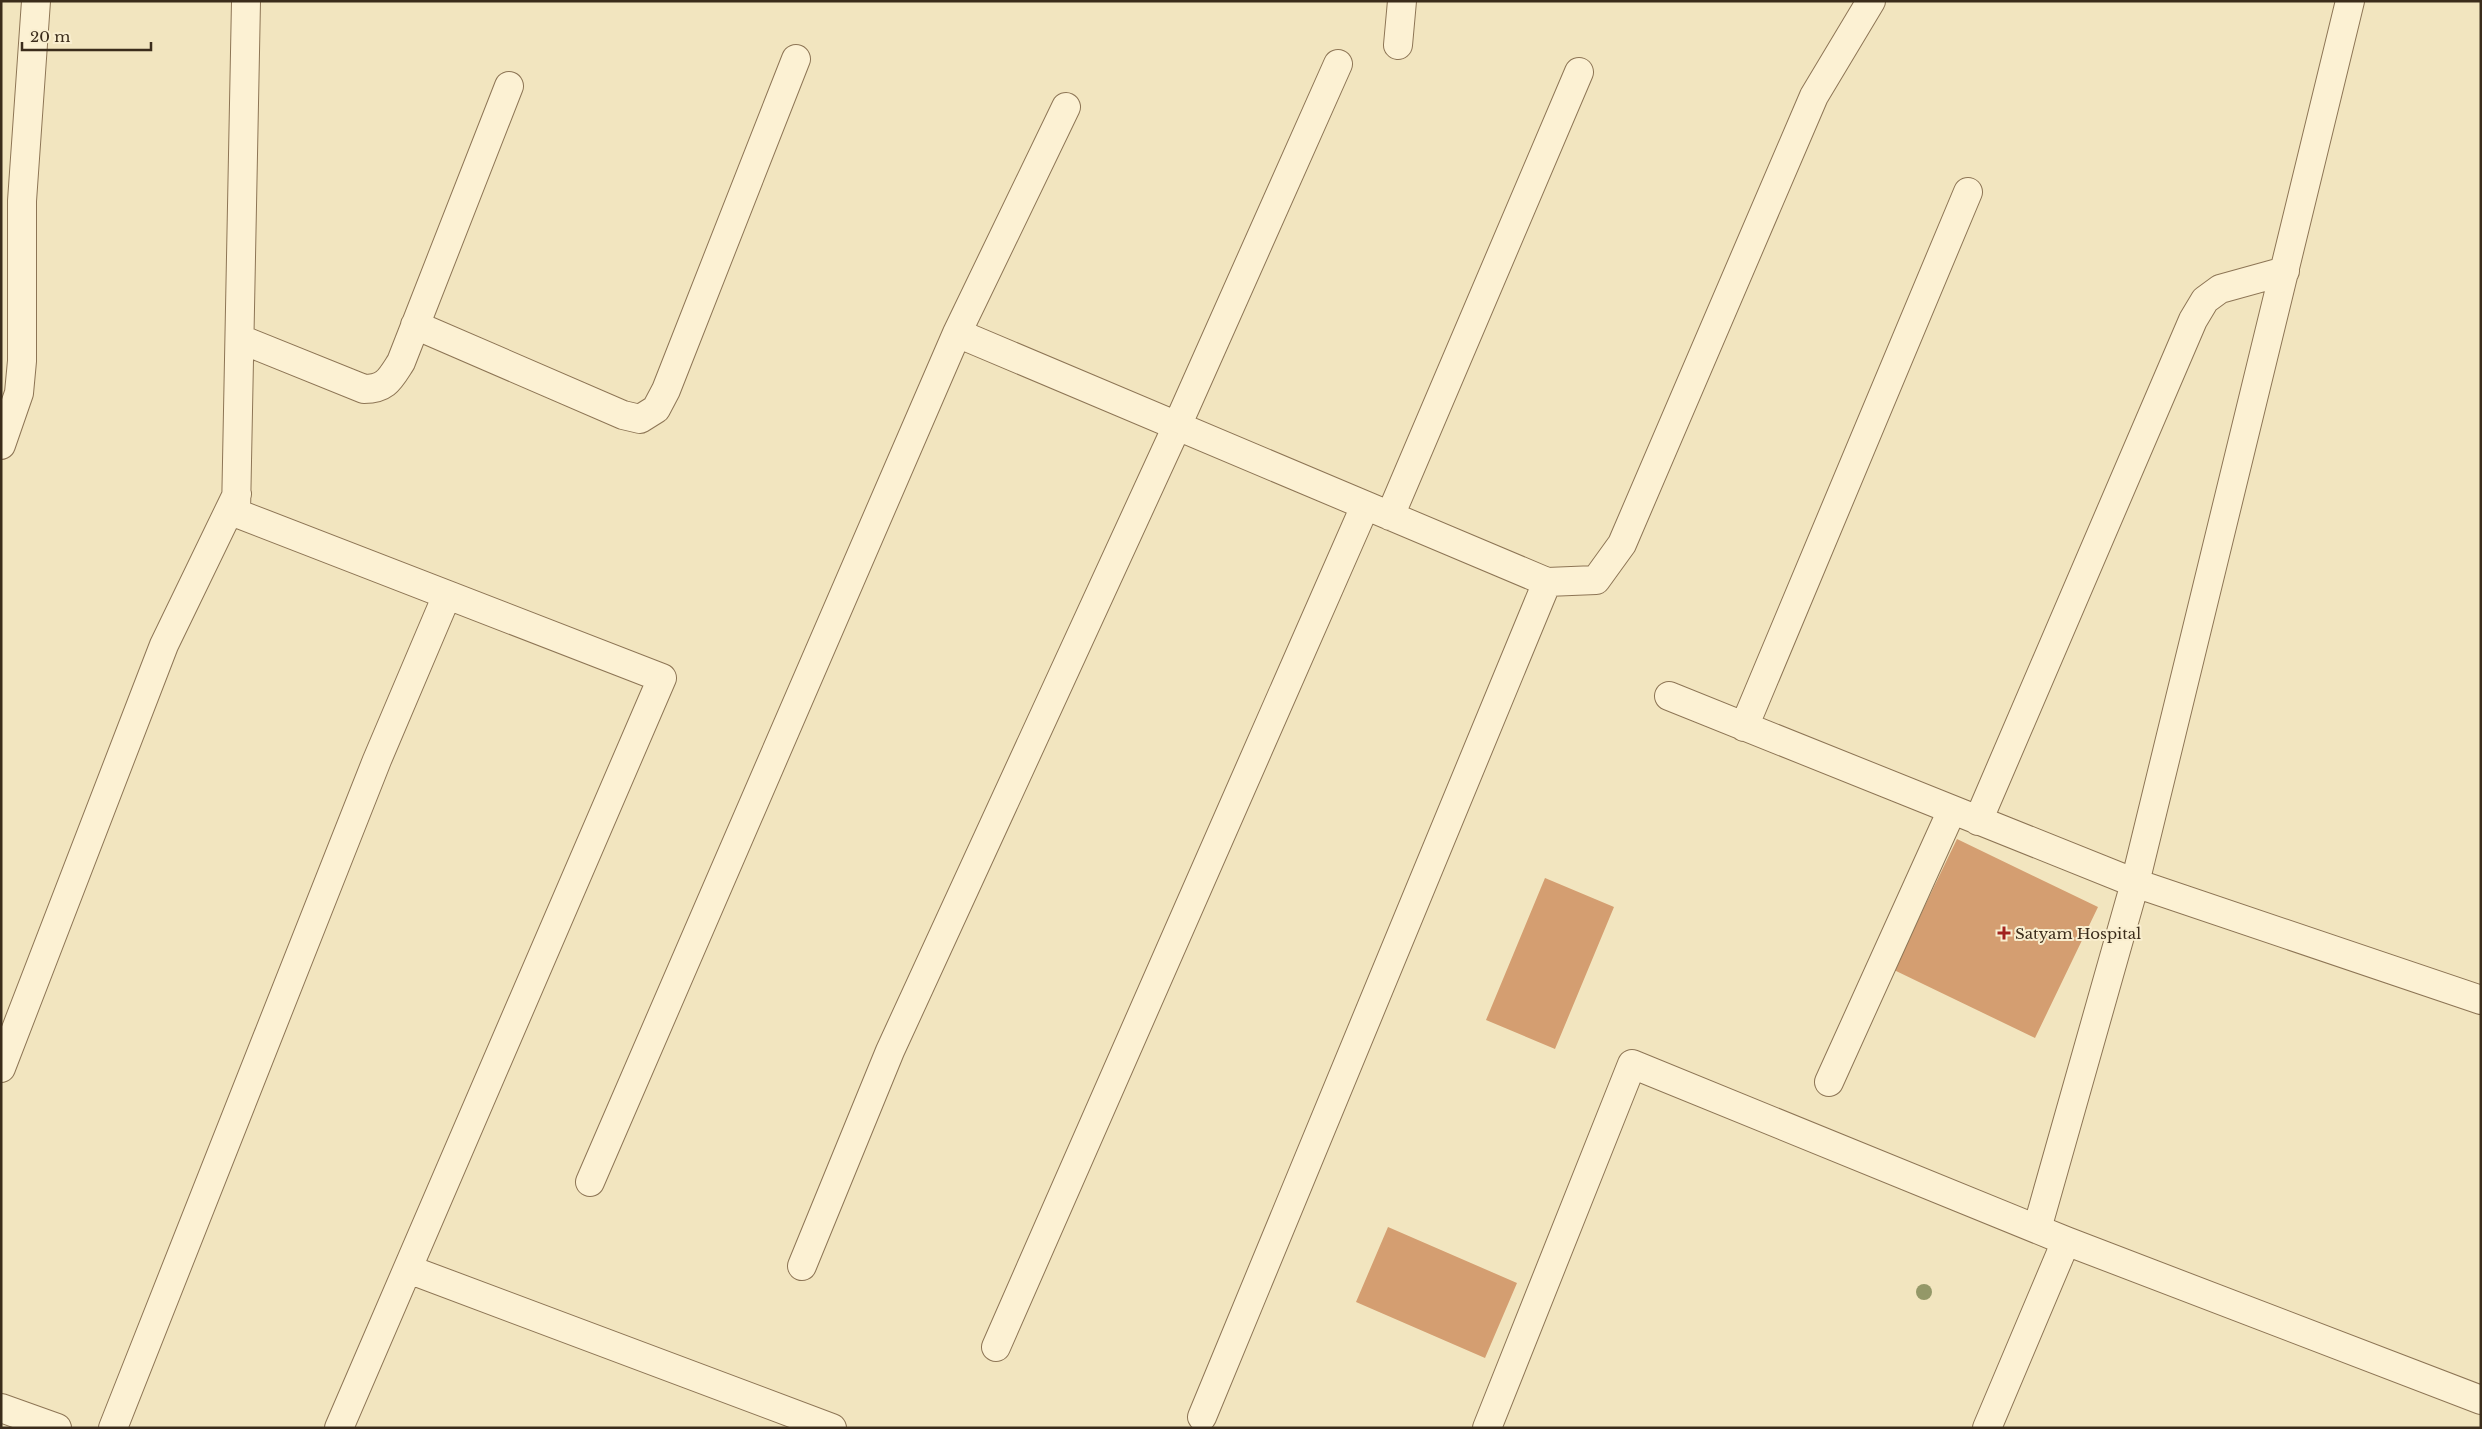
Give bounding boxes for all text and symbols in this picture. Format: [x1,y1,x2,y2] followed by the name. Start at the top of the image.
[22,20,151,52] scale bar
[30,27,70,46] text: 20 m
[2015,924,2141,943] place label: Satyam Hospital
[1997,926,2011,940] marker: Satyam Hospital

